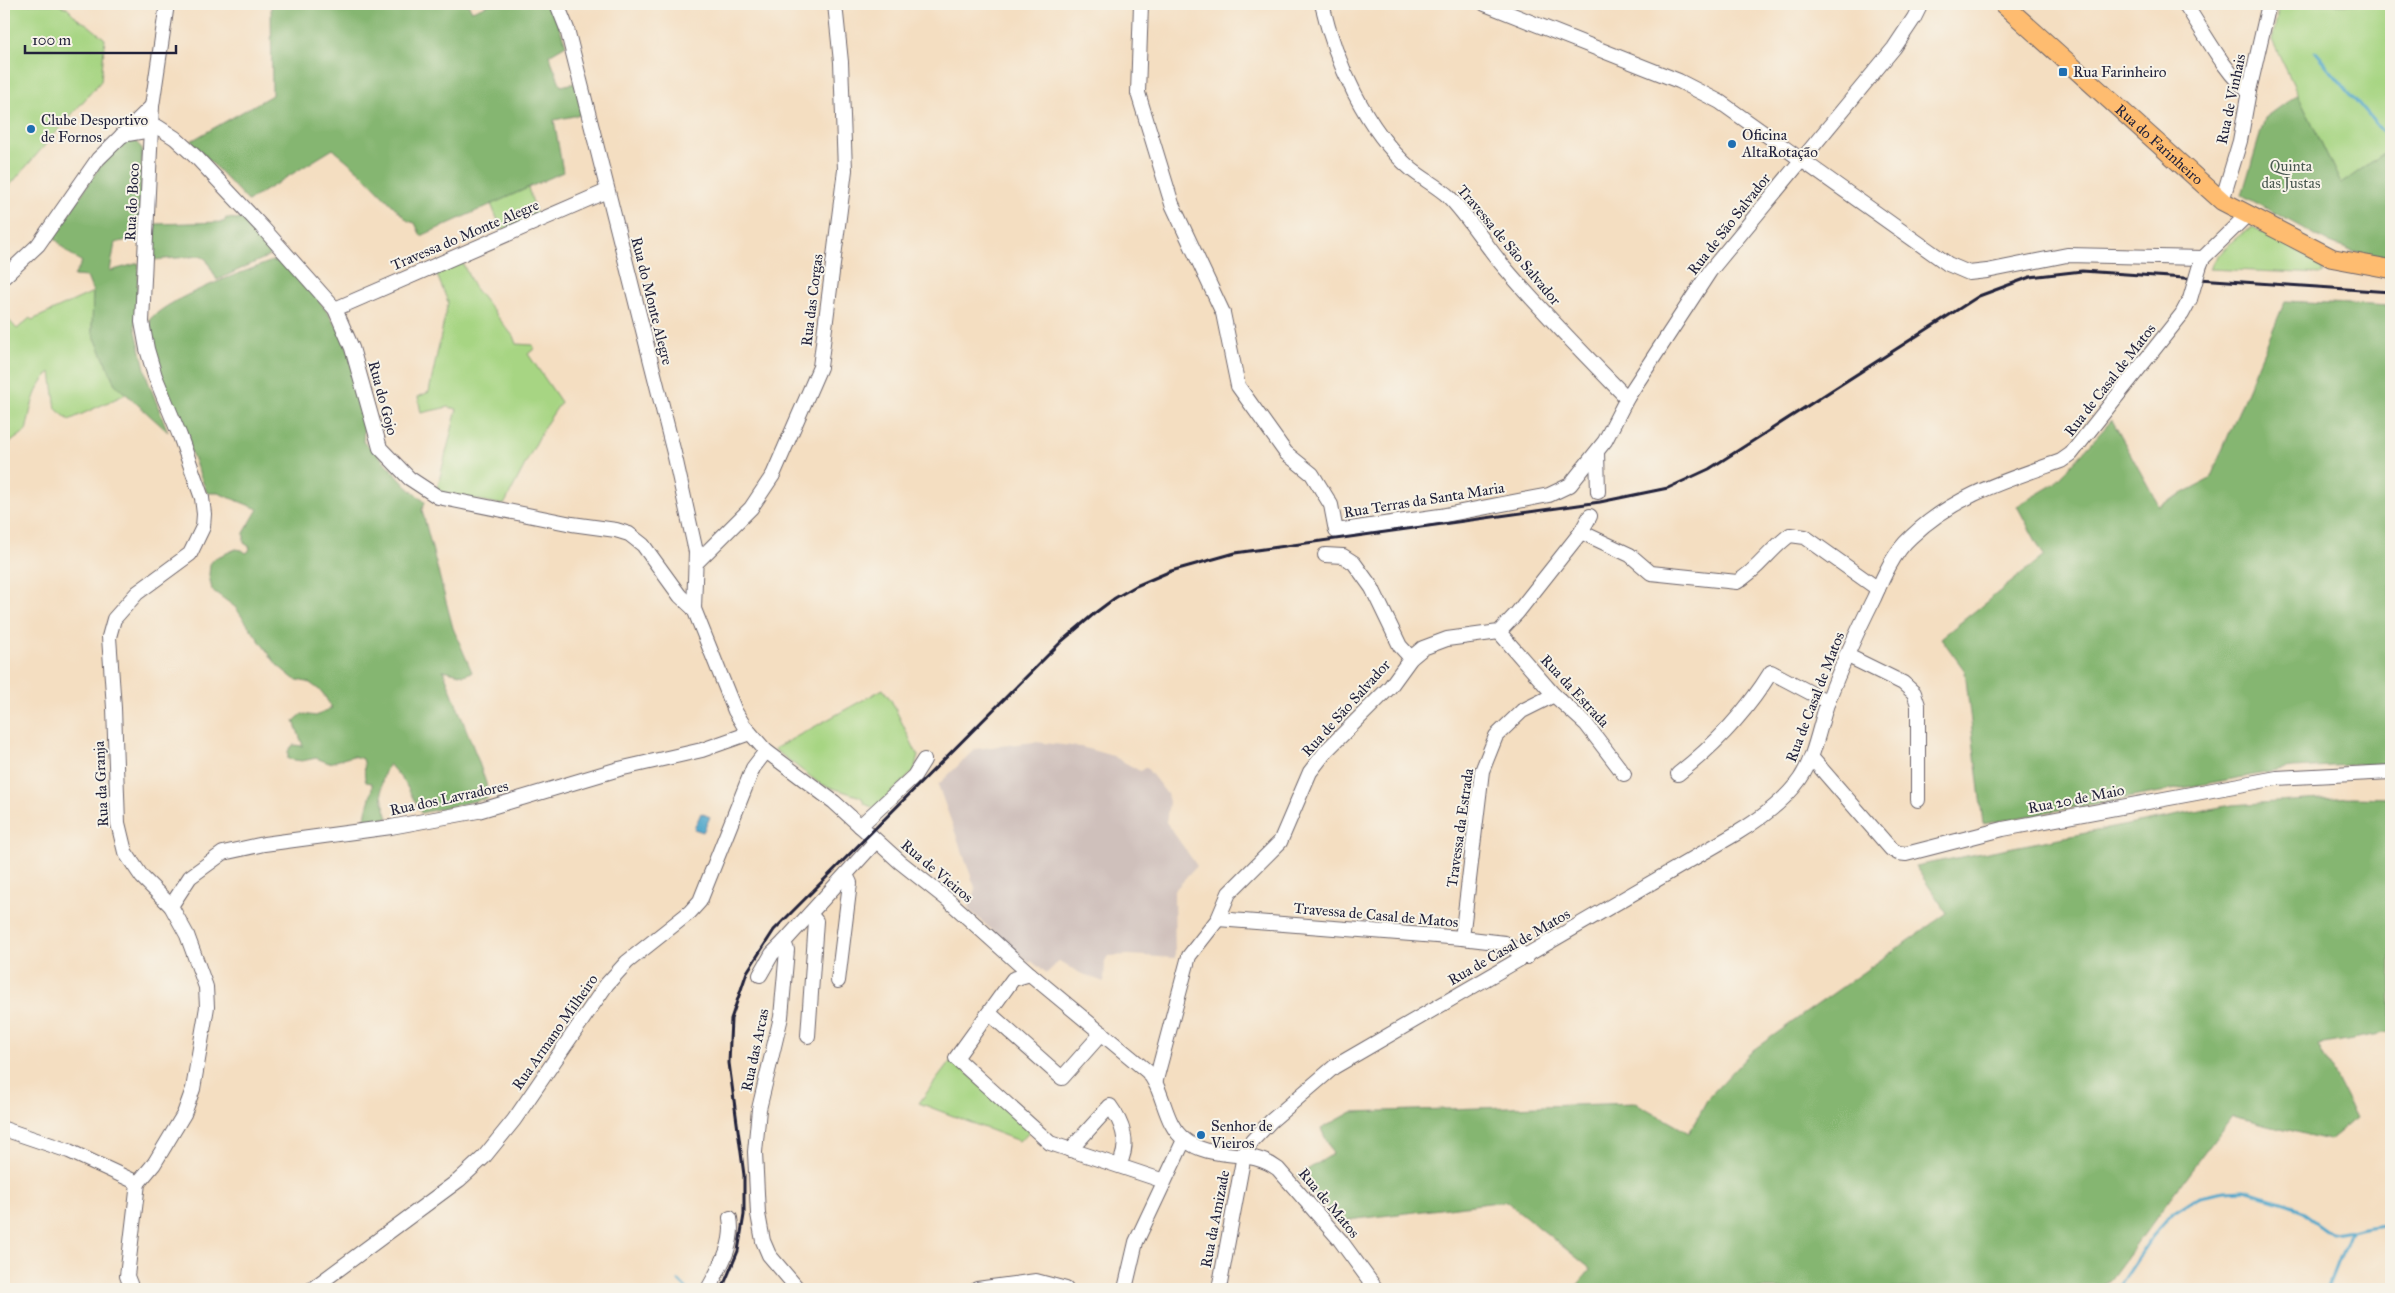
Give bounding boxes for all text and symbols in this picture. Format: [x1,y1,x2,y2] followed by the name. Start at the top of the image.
[25,22,176,54] scale bar
[32,31,72,49] text: 100 m
[2213,52,2249,146] street label: Rua de Vinhais
[2073,63,2167,81] place label: Rua Farinheiro
[2057,66,2069,78] marker: Rua Farinheiro
[2111,100,2207,189] street label: Rua do Farinheiro
[41,111,149,146] place label: Clube Desportivo de Fornos
[25,123,37,135] marker: Clube Desportivo de Fornos
[1741,126,1818,161] place label: Oficina AltaRotação
[1726,138,1738,150] marker: Oficina AltaRotação
[2262,157,2320,193] park label: Quinta das Justas
[121,162,143,241] street label: Rua do Boco
[1684,169,1774,278] street label: Rua de São Salvador
[1453,181,1565,309] street label: Travessa de São Salvador
[388,196,542,274] street label: Travessa do Monte Alegre
[627,235,677,367] street label: Rua do Monte Alegre
[797,253,827,347] street label: Rua das Corgas
[2060,320,2160,440] street label: Rua de Casal de Matos
[364,359,402,438] street label: Rua do Gojo
[1342,478,1506,522] street label: Rua Terras da Santa Maria
[1782,629,1848,765] street label: Rua de Casal de Matos
[1537,651,1614,731] street label: Rua da Estrada
[1298,656,1394,760] street label: Rua de São Salvador
[90,740,112,827] street label: Rua da Granja
[1443,767,1477,889] street label: Travessa da Estrada
[388,777,510,819] street label: Rua dos Lavradores
[2026,781,2126,817] street label: Rua 20 de Maio
[897,836,977,906] street label: Rua de Vieiros
[1293,899,1459,931] street label: Travessa de Casal de Matos
[1445,905,1573,989] street label: Rua de Casal de Matos
[508,970,602,1093] street label: Rua Armano Milheiro
[737,1007,773,1093] street label: Rua das Arcas
[1210,1117,1273,1152] place label: Senhor de Vieiros
[1195,1129,1207,1141] marker: Senhor de Vieiros
[1295,1165,1363,1241] street label: Rua de Matos
[1197,1169,1233,1269] street label: Rua da Amizade

